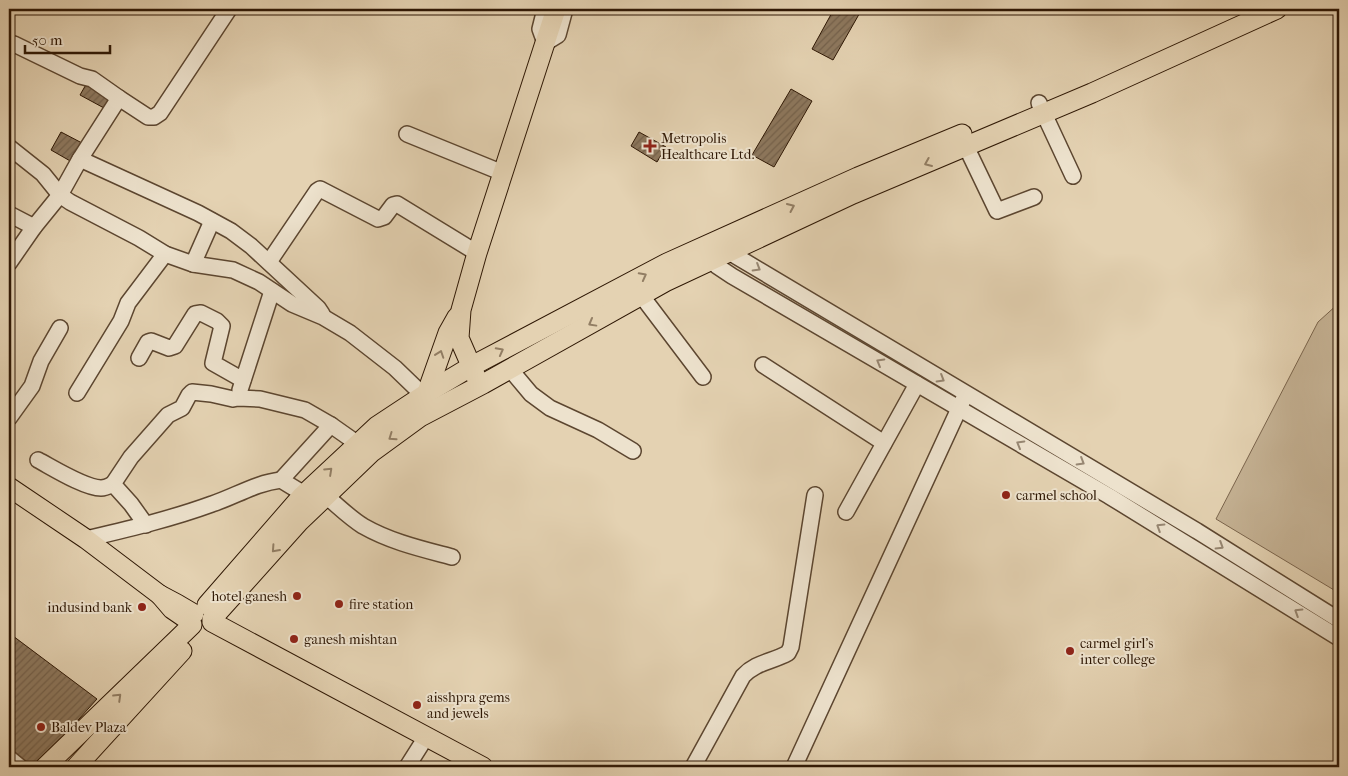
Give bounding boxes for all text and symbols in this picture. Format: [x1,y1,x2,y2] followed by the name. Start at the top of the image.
[25,22,110,54] scale bar
[32,31,63,49] text: 50 m
[661,130,755,163] place label: Metropolis Healthcare Ltd.
[643,139,657,153] marker: Metropolis Healthcare Ltd.
[924,156,933,167] one-way arrow
[786,202,795,213] one-way arrow
[751,262,760,272] one-way arrow
[638,272,647,282] one-way arrow
[588,317,597,327] one-way arrow
[495,348,504,358] one-way arrow
[434,351,444,359] one-way arrow
[876,358,885,368] one-way arrow
[936,373,945,383] one-way arrow
[389,432,398,440] one-way arrow
[1017,440,1026,450] one-way arrow
[1075,456,1084,466] one-way arrow
[323,468,332,477] one-way arrow
[1016,487,1097,504] place label: carmel school
[1000,489,1012,501] marker: carmel school
[1156,523,1165,533] one-way arrow
[1215,539,1224,549] one-way arrow
[272,544,281,553] one-way arrow
[212,588,287,605] place label: hotel ganesh
[291,590,303,602] marker: hotel ganesh
[349,596,413,613] place label: fire station
[333,598,345,610] marker: fire station
[47,599,133,616] place label: indusind bank
[136,601,148,613] marker: indusind bank
[1294,609,1304,618] one-way arrow
[304,631,397,648] place label: ganesh mishtan
[288,633,300,645] marker: ganesh mishtan
[1080,635,1155,668] place label: carmel girl's inter college
[1064,645,1076,657] marker: carmel girl's inter college
[427,689,510,722] place label: aisshpra gems and jewels
[112,694,121,703] one-way arrow
[411,699,423,711] marker: aisshpra gems and jewels
[51,719,127,736] place label: Baldev Plaza
[35,721,47,733] marker: Baldev Plaza

